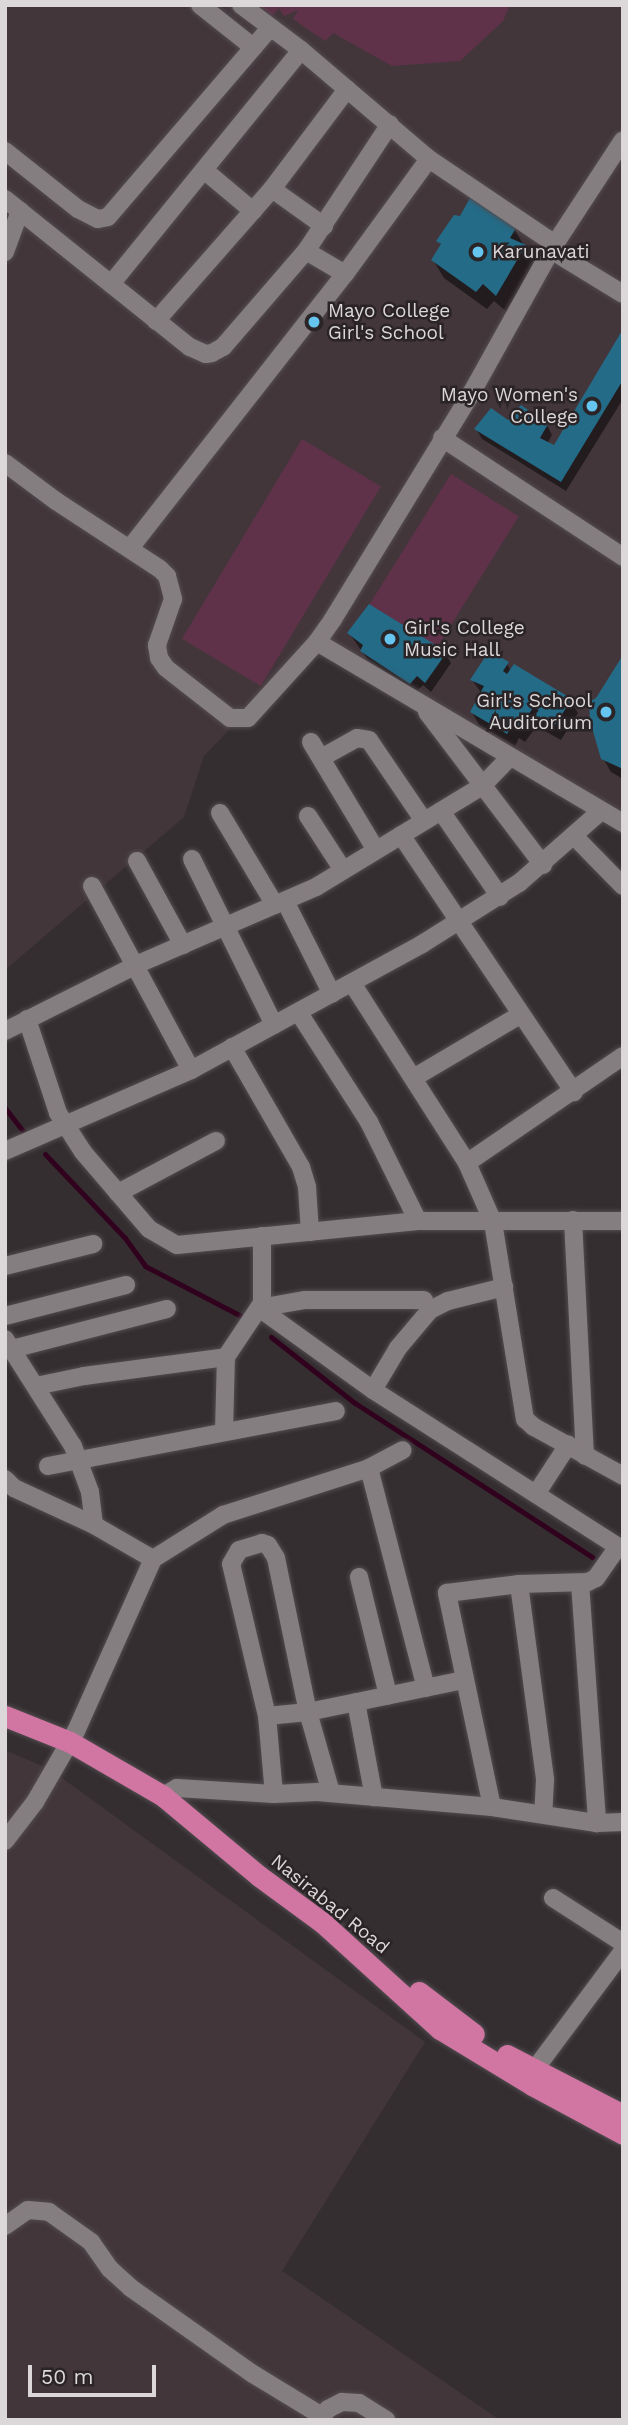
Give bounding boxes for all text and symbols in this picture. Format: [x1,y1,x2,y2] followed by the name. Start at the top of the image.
[492,241,590,263] place label: Karunavati
[470,244,486,260] marker: Karunavati
[328,300,450,344] place label: Mayo College Girl's School
[306,314,322,330] marker: Mayo College Girl's School
[440,384,578,428] place label: Mayo Women's College
[584,398,600,414] marker: Mayo Women's College
[404,617,525,661] place label: Girl's College Music Hall
[382,631,398,647] marker: Girl's College Music Hall
[476,690,592,734] place label: Girl's School Auditorium
[598,704,614,720] marker: Girl's School Auditorium
[266,1849,394,1959] street label: Nasirabad Road
[32,2352,159,2396] scale bar
[41,2364,93,2389] text: 50 m

